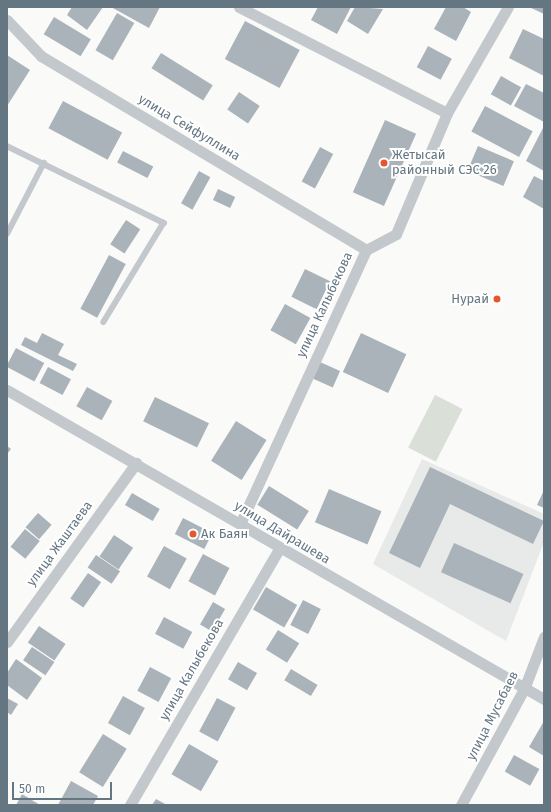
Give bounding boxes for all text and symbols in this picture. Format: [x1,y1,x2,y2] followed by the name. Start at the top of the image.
[135,91,243,165] street label: улица Сейфуллина
[392,148,497,179] place label: Жетысай районный СЭС 26
[379,158,389,168] marker: Жетысай районный СЭС 26
[294,250,356,360] street label: улица Калыбекова
[451,291,489,307] place label: Нурай
[492,294,502,304] marker: Нурай
[24,498,96,590] street label: улица Жаштаева
[231,498,333,568] street label: улица Дайрашева
[201,526,248,542] place label: Ак Баян
[188,529,198,539] marker: Ак Баян
[157,617,227,723] street label: улица Калыбекова
[464,669,522,763] street label: улица Мусабаев
[14,774,114,800] scale bar
[19,782,45,796] text: 50 m

